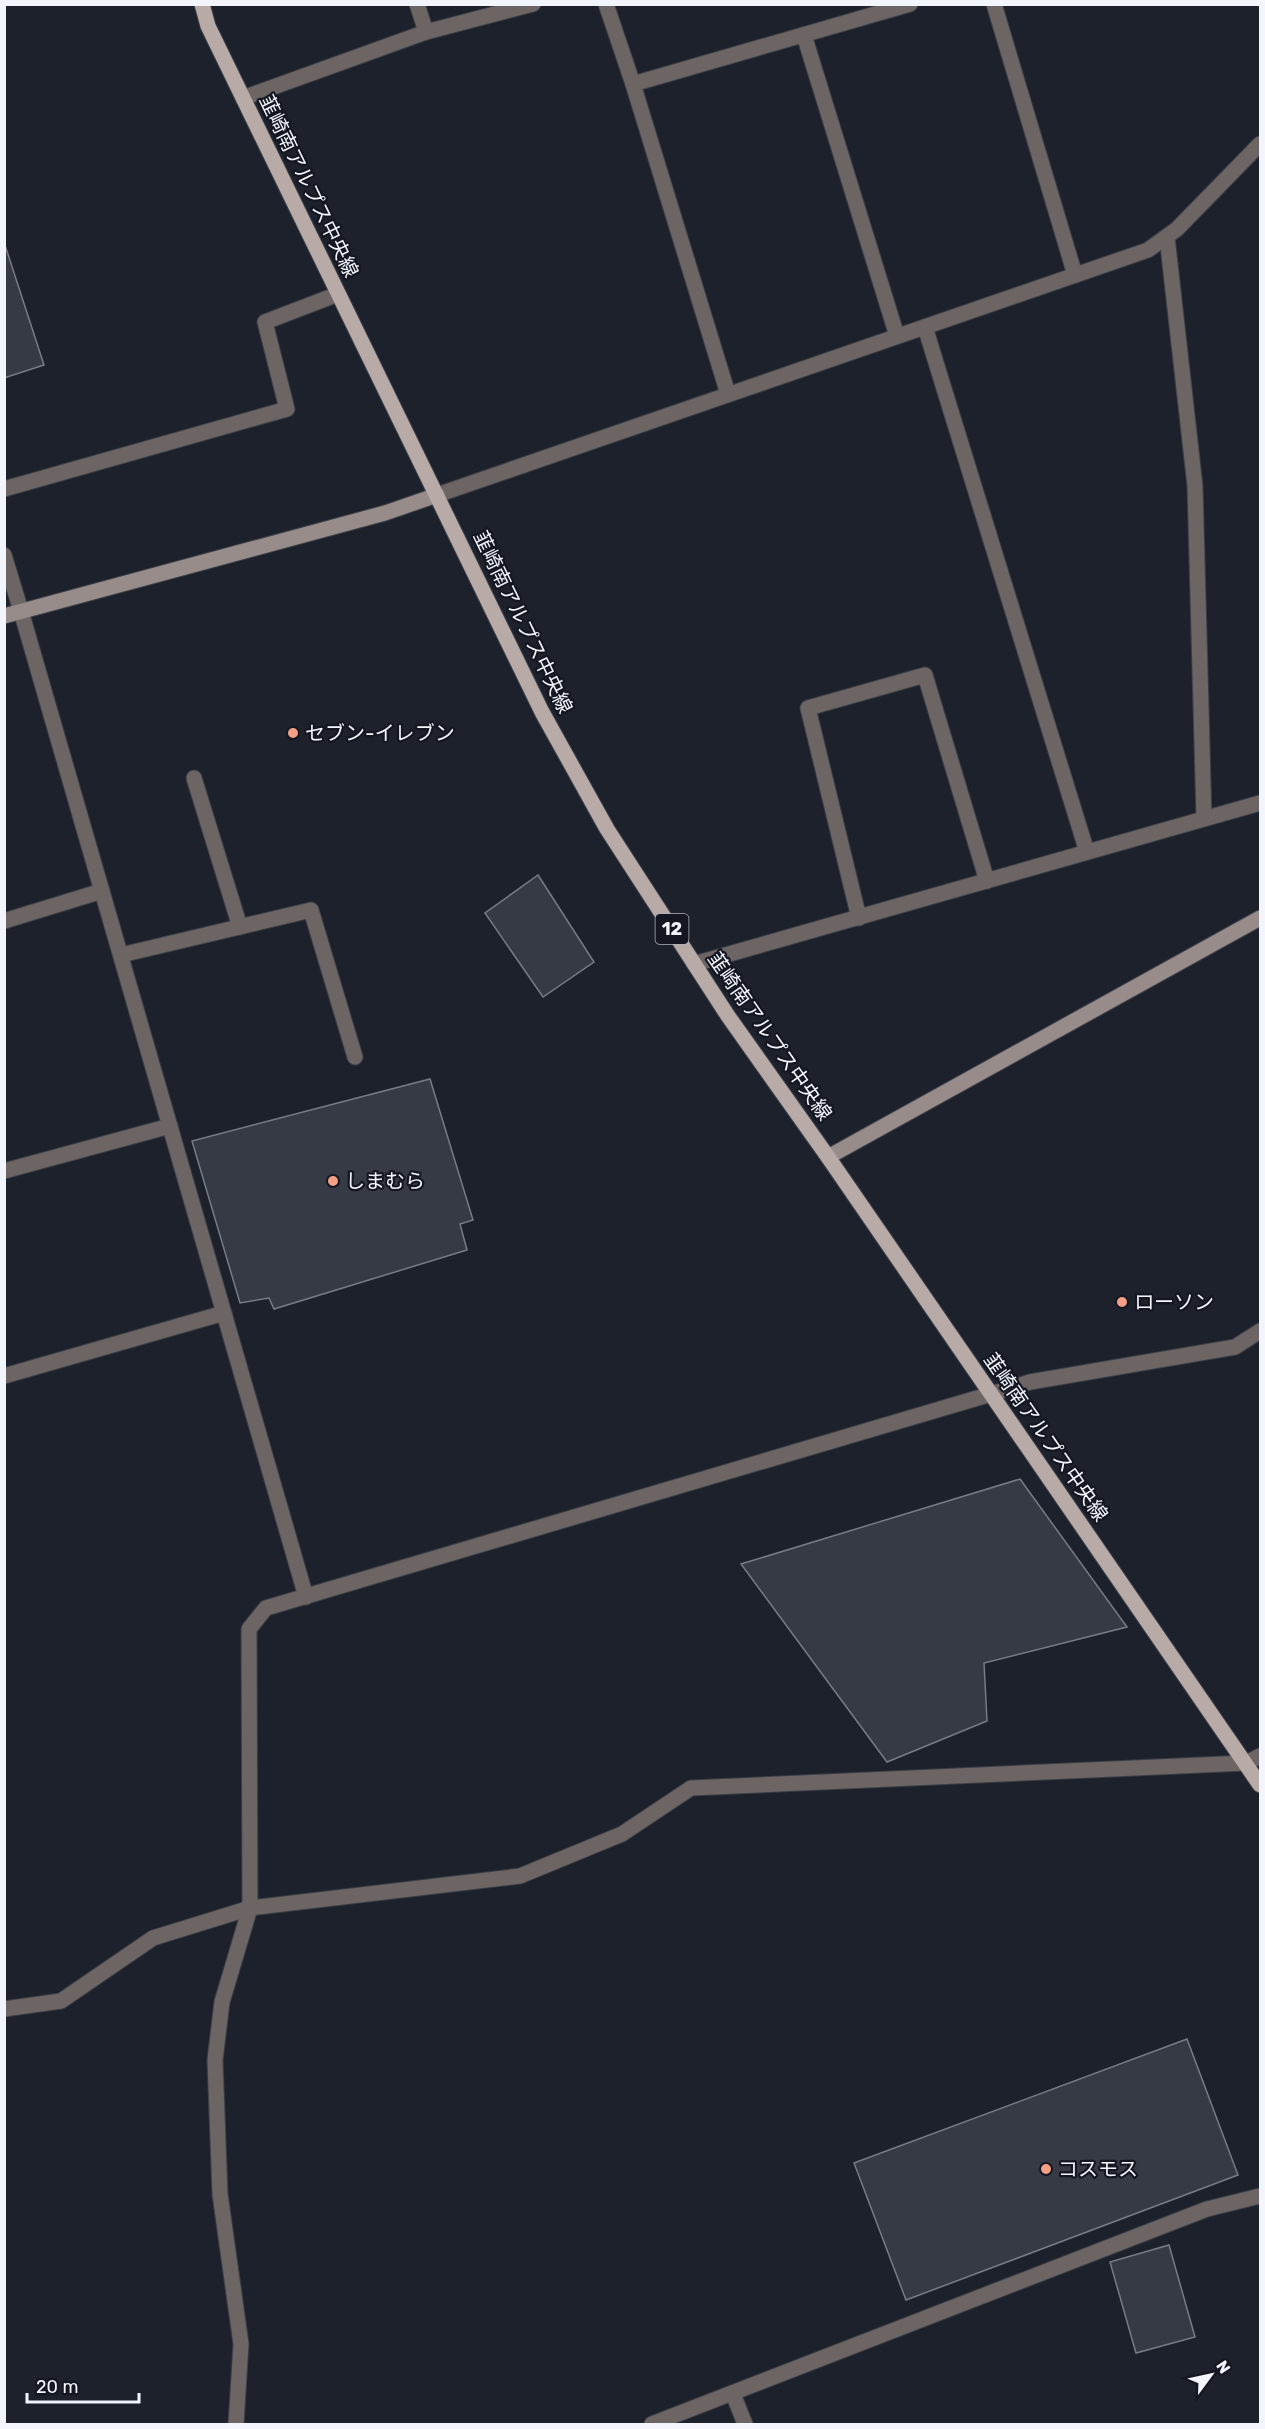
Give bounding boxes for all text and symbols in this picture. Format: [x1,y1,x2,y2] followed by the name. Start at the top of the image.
[254,91,364,281] street label: 韮崎南アルプス中央線
[468,527,578,717] street label: 韮崎南アルプス中央線
[305,721,455,745] place label: セブン-イレブン
[286,726,300,740] marker: セブン-イレブン
[656,914,688,944] road number: 12
[703,947,837,1125] street label: 韮崎南アルプス中央線
[345,1169,425,1193] place label: しまむら
[326,1174,340,1188] marker: しまむら
[1134,1290,1214,1314] place label: ローソン
[1115,1295,1129,1309] marker: ローソン
[979,1348,1113,1526] street label: 韮崎南アルプス中央線
[1058,2157,1138,2181] place label: コスモス
[1039,2162,1053,2176] marker: コスモス
[1181,2345,1241,2405] north arrow
[1212,2357,1234,2377] text: N
[27,2366,140,2404] scale bar
[36,2376,78,2398] text: 20 m

